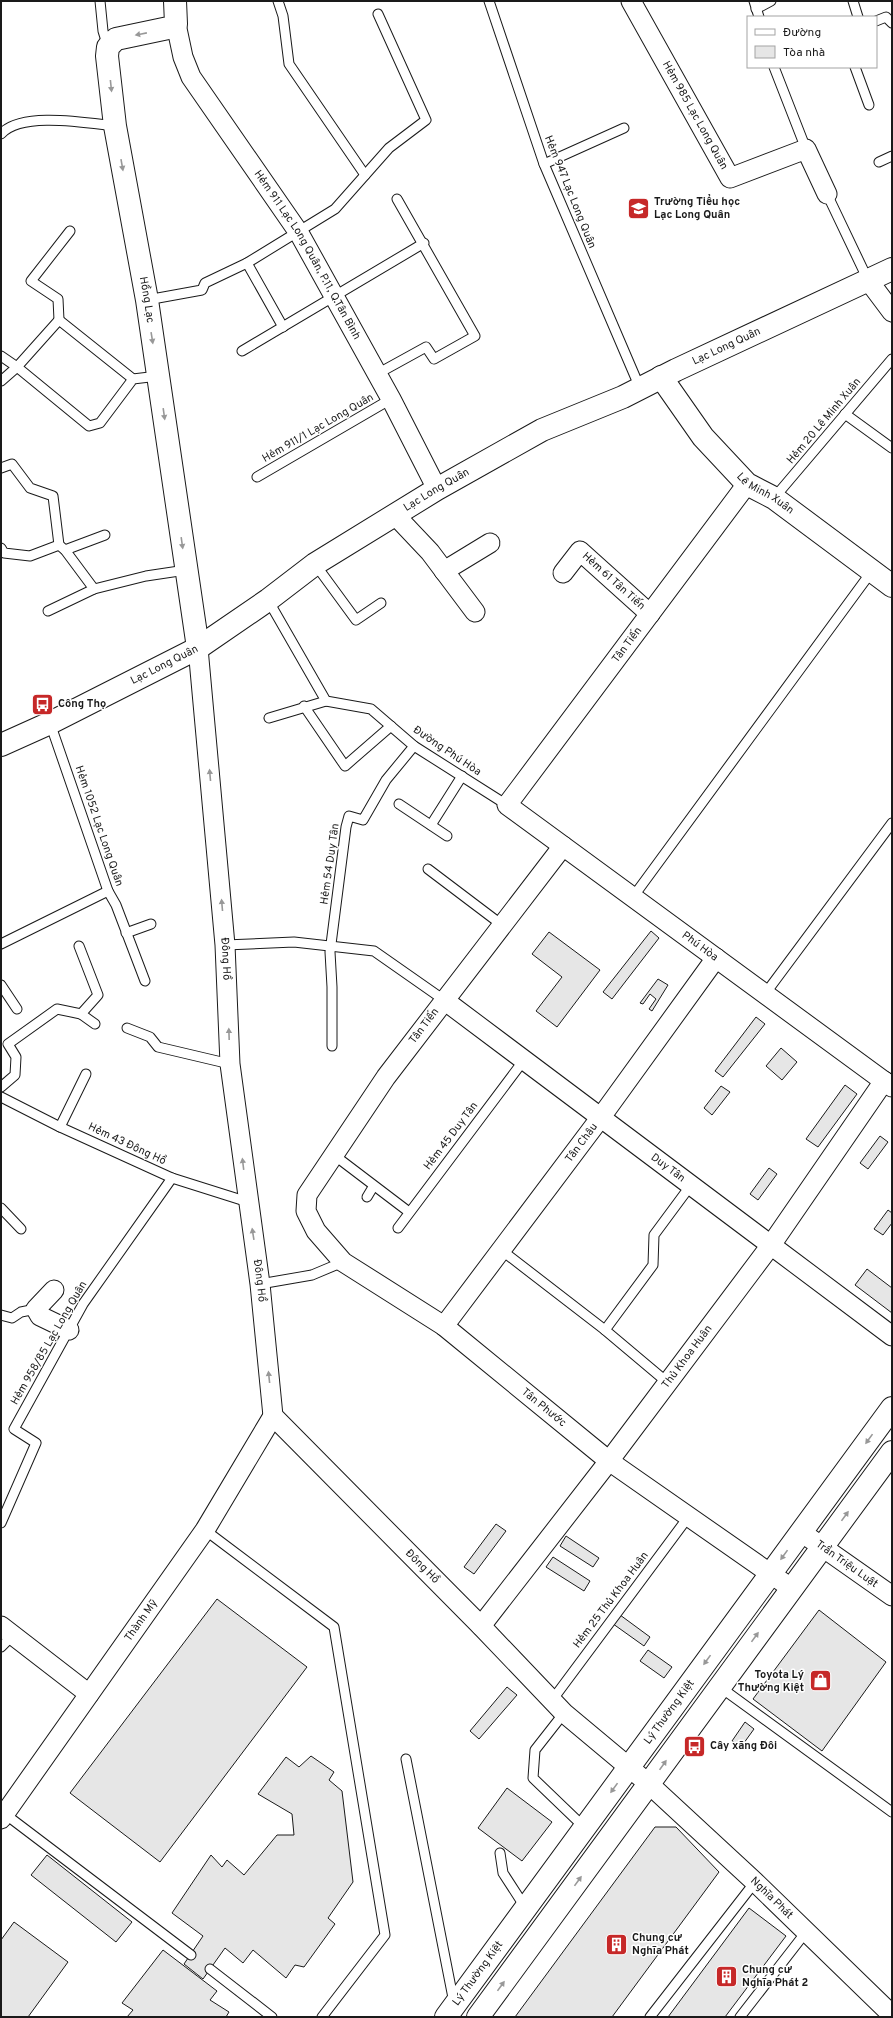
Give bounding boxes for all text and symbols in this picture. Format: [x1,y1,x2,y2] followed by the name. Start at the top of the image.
[747,16,877,68] legend
[783,25,821,41] text: Đường
[135,31,147,37] one-way arrow
[783,45,825,61] text: Tòa nhà
[659,59,731,172] street label: Hẻm 985 Lạc Long Quân
[107,80,114,92] one-way arrow
[541,133,599,251] street label: Hẻm 947 Lạc Long Quân
[119,159,125,171] one-way arrow
[251,168,364,342] street label: Hẻm 911 Lạc Long Quân, P.11, Q.Tân Bình
[654,194,740,222] place label: Trường Tiểu học Lạc Long Quân
[625,195,651,221] school or university icon: Trường Tiểu học Lạc Long Quân
[136,275,157,324] street label: Hồng Lạc
[690,324,763,368] street label: Lạc Long Quân
[149,332,155,344] one-way arrow
[784,375,864,467] street label: Hẻm 20 Lê Minh Xuân
[260,390,376,466] street label: Hẻm 911/1 Lạc Long Quân
[161,408,167,420] one-way arrow
[401,465,472,515] street label: Lạc Long Quân
[733,470,797,517] street label: Lê Minh Xuân
[179,537,185,549] one-way arrow
[579,549,648,613] street label: Hẻm 61 Tân Tiến
[609,624,645,666] street label: Tân Tiến
[128,642,201,688] street label: Lạc Long Quân
[29,691,55,717] bus stop icon: Công Thọ
[58,697,106,711] place label: Công Thọ
[410,723,484,779] street label: Đường Phú Hòa
[72,764,126,888] street label: Hẻm 1052 Lạc Long Quân
[207,769,213,781] one-way arrow
[317,823,343,905] street label: Hẻm 54 Duy Tân
[218,899,225,911] one-way arrow
[679,928,721,964] street label: Phú Hòa
[217,937,233,980] street label: Đông Hồ
[406,1005,442,1047] street label: Tân Tiến
[226,1027,232,1040] one-way arrow
[421,1099,481,1173] street label: Hẻm 45 Duy Tân
[86,1120,168,1168] street label: Hẻm 43 Đông Hồ
[562,1120,601,1165] street label: Tân Châu
[648,1150,688,1186] street label: Duy Tân
[240,1158,246,1170] one-way arrow
[250,1228,256,1240] one-way arrow
[250,1258,269,1303] street label: Đông Hồ
[8,1279,90,1407] street label: Hẻm 958/85 Lạc Long Quân
[659,1322,715,1391] street label: Thủ Khoa Huân
[266,1371,273,1383] one-way arrow
[518,1385,569,1430] street label: Tân Phước
[865,1434,873,1444] one-way arrow
[841,1511,849,1521] one-way arrow
[813,1537,881,1591] street label: Trần Triệu Luật
[402,1546,442,1587] street label: Đông Hồ
[570,1549,652,1651] street label: Hẻm 25 Thủ Khoa Huân
[780,1550,788,1561] one-way arrow
[122,1597,161,1644] street label: Thành Mỹ
[751,1631,760,1642] one-way arrow
[703,1655,712,1666] one-way arrow
[738,1668,804,1695] place label: Toyota Lý Thường Kiệt
[807,1668,833,1694] shop icon: Toyota Lý Thường Kiệt
[641,1677,698,1747] street label: Lý Thường Kiệt
[681,1733,707,1759] bus stop icon: Cây xăng Đôi
[710,1739,777,1753] place label: Cây xăng Đôi
[659,1759,667,1770] one-way arrow
[610,1782,618,1793] one-way arrow
[747,1874,796,1922] street label: Nghĩa Phát
[574,1876,582,1886] one-way arrow
[604,1931,630,1957] building icon: Chung cư Nghĩa Phát
[632,1931,689,1958] place label: Chung cư Nghĩa Phát
[450,1938,506,2009] street label: Lý Thường Kiệt
[714,1963,740,1989] building icon: Chung cư Nghĩa Phát 2
[742,1963,808,1990] place label: Chung cư Nghĩa Phát 2
[497,1980,505,1991] one-way arrow

